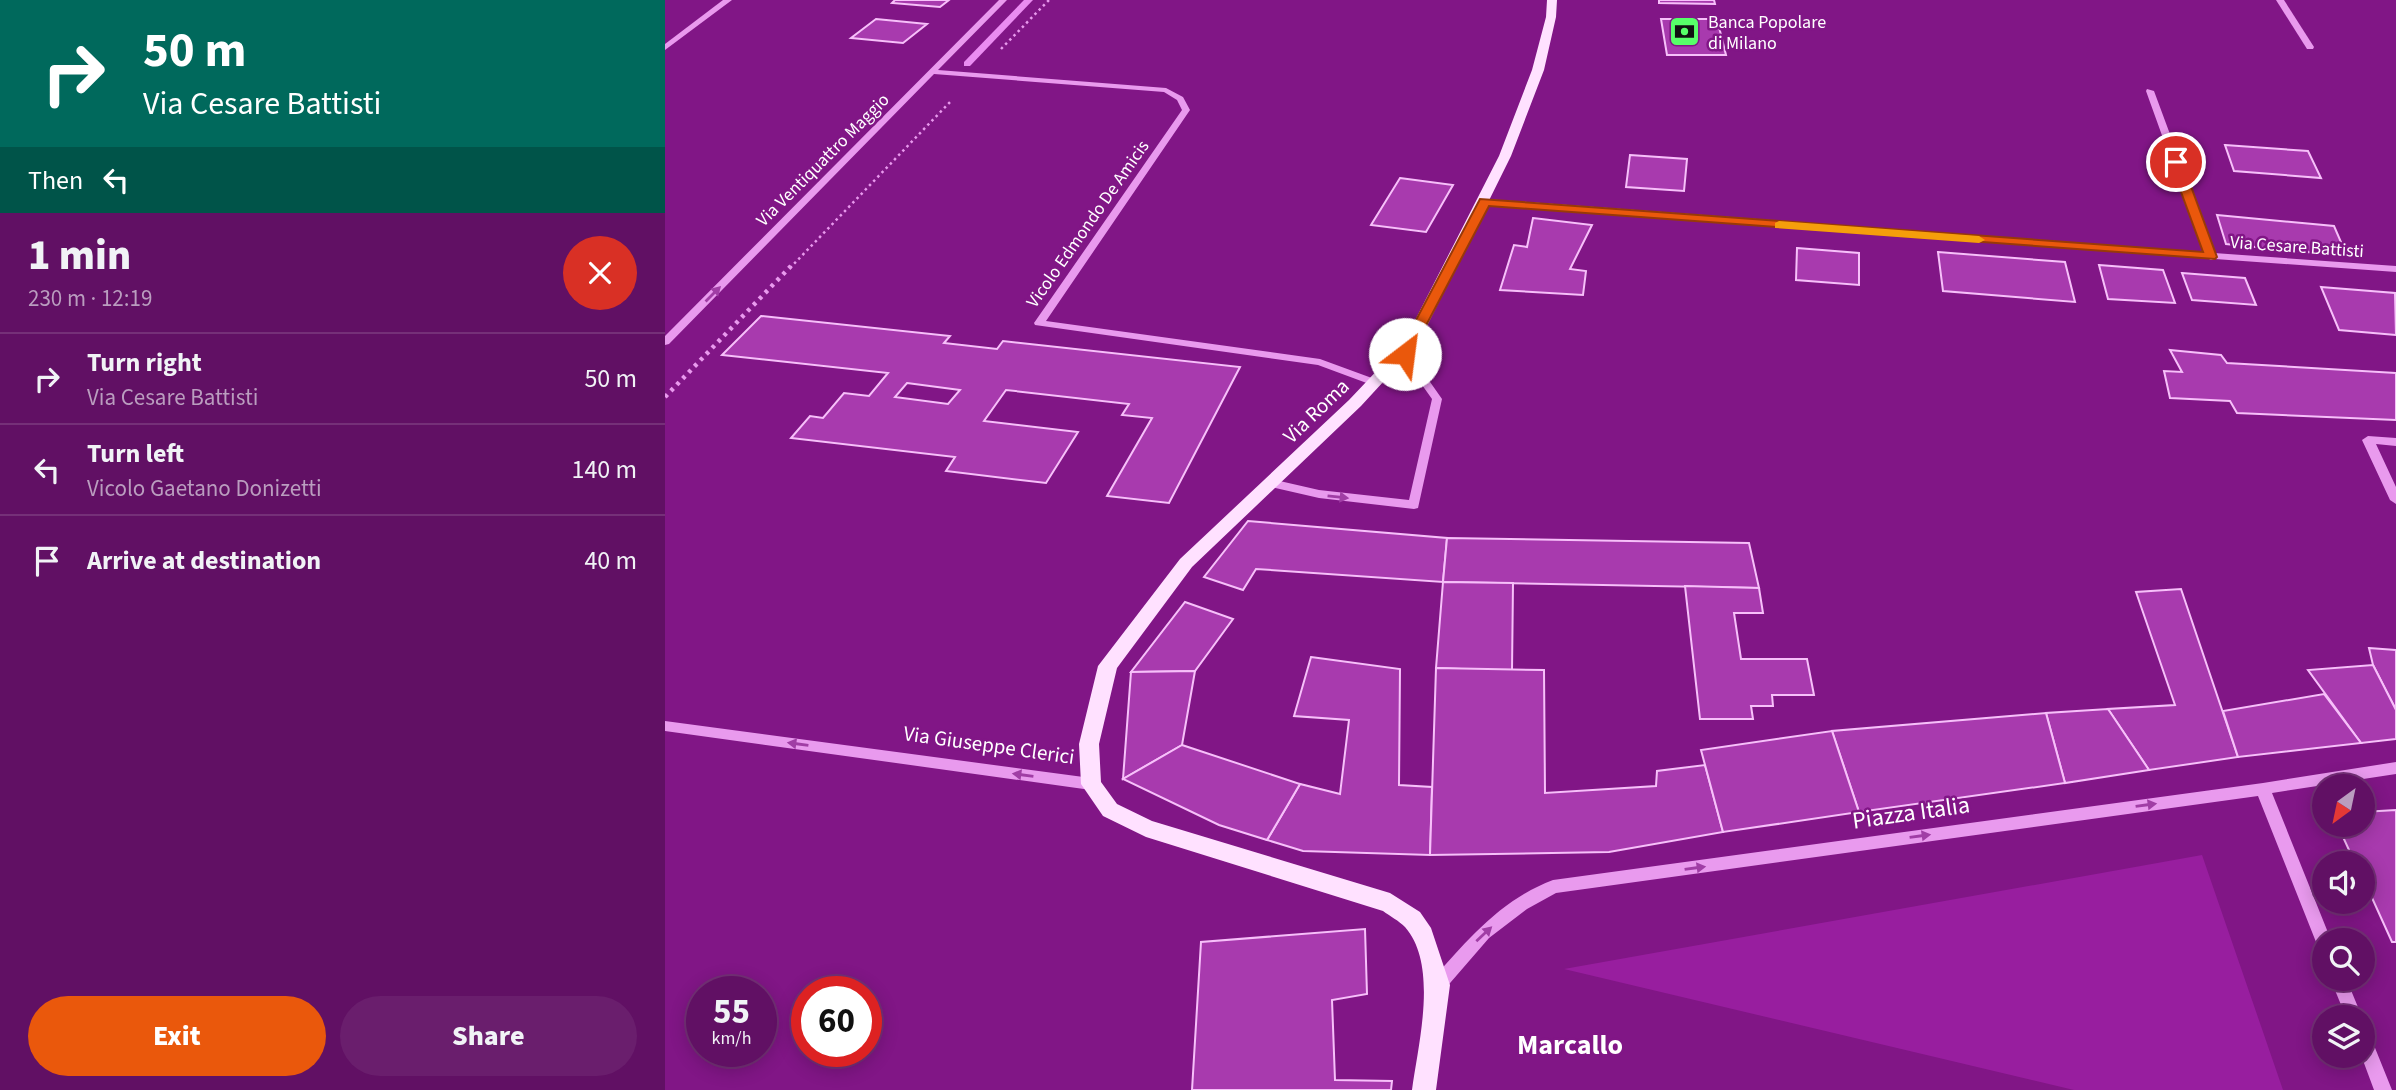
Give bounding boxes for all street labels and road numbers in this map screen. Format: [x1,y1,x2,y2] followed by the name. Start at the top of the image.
[751,88,895,232] street label: Via Ventiquattro Maggio
[1021,135,1155,313] street label: Vicolo Edmondo De Amicis
[2229,230,2365,264] street label: Via Cesare Battisti
[1276,372,1356,450] street label: Via Roma
[902,718,1076,772] street label: Via Giuseppe Clerici
[1850,787,1972,839] street label: Piazza Italia

